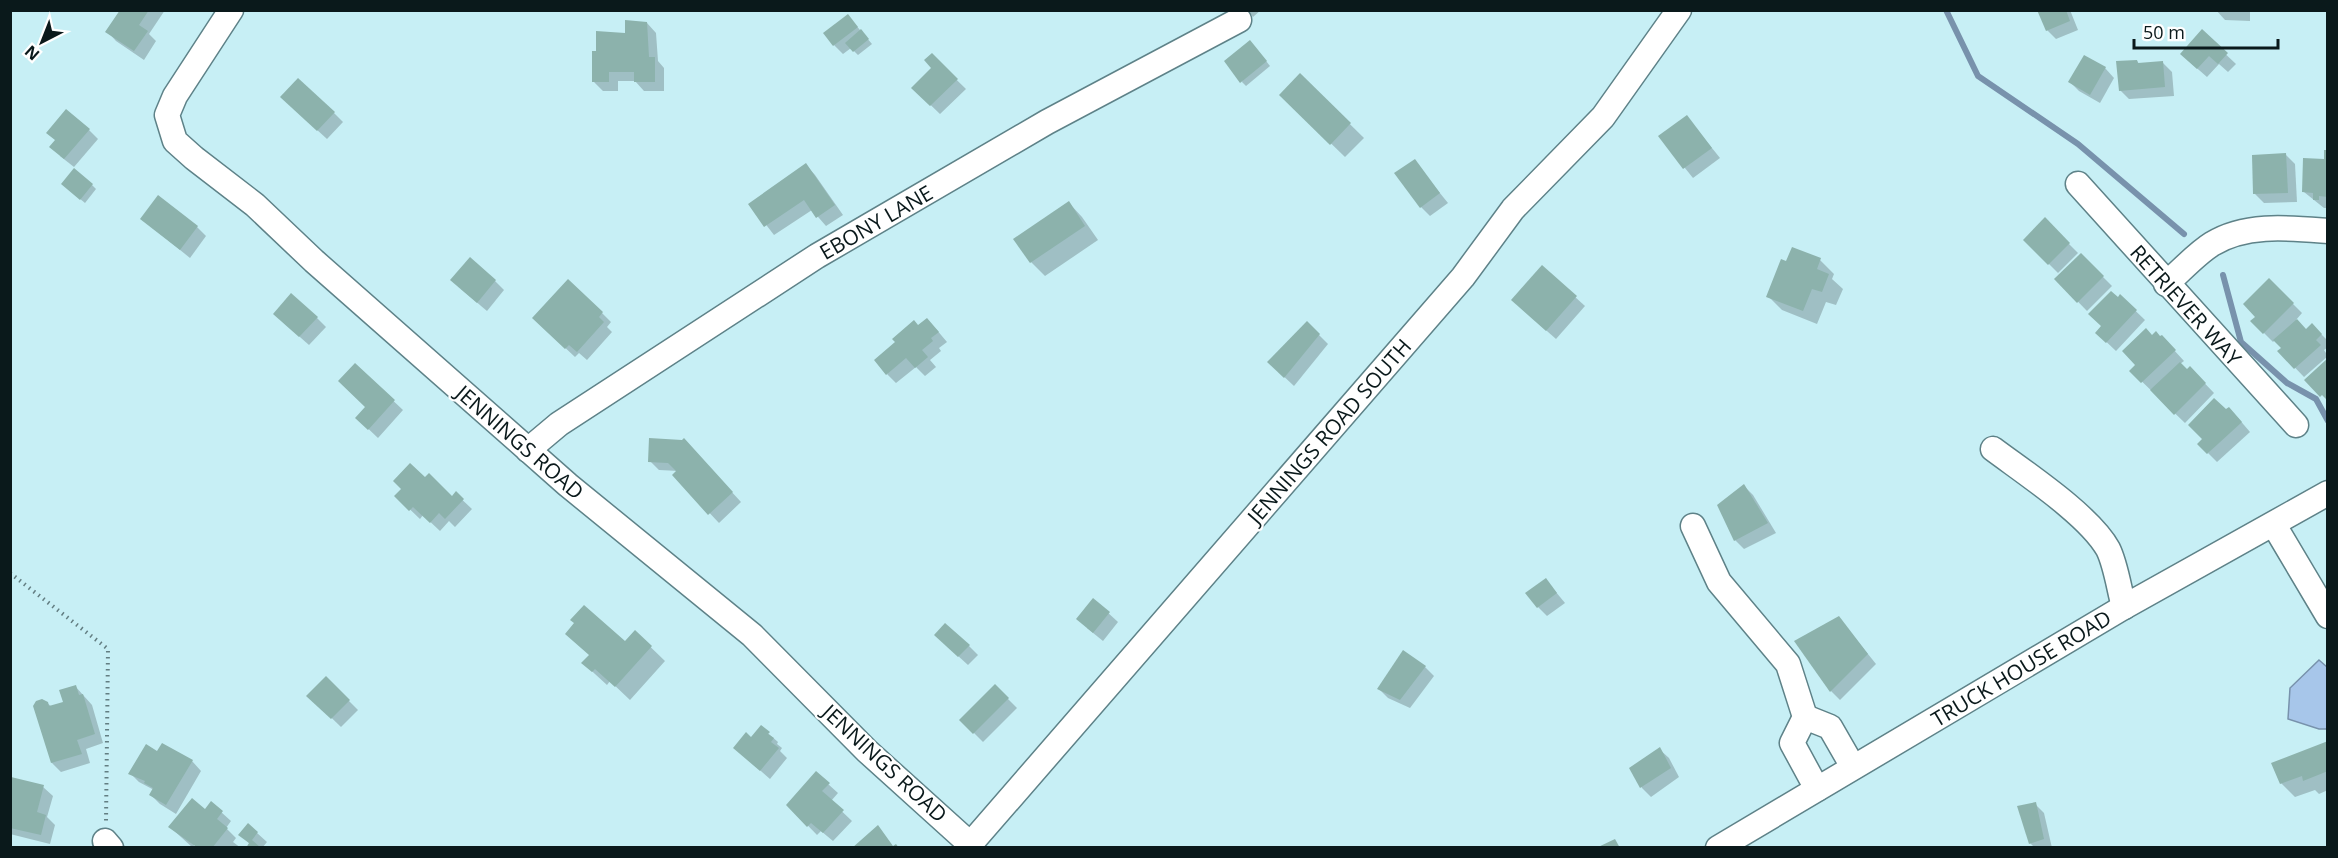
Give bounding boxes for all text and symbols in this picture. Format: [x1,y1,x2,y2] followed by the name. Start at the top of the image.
[12,12,72,72] north arrow
[2134,12,2278,50] scale bar
[2143,20,2185,44] text: 50 m
[20,41,44,66] text: N
[814,178,938,266] street label: EBONY LANE
[2124,239,2248,372] street label: RETRIEVER WAY
[1240,333,1417,531] street label: JENNINGS ROAD SOUTH
[449,377,590,505] street label: JENNINGS ROAD
[1926,603,2116,733] street label: TRUCK HOUSE ROAD
[815,697,953,828] street label: JENNINGS ROAD

